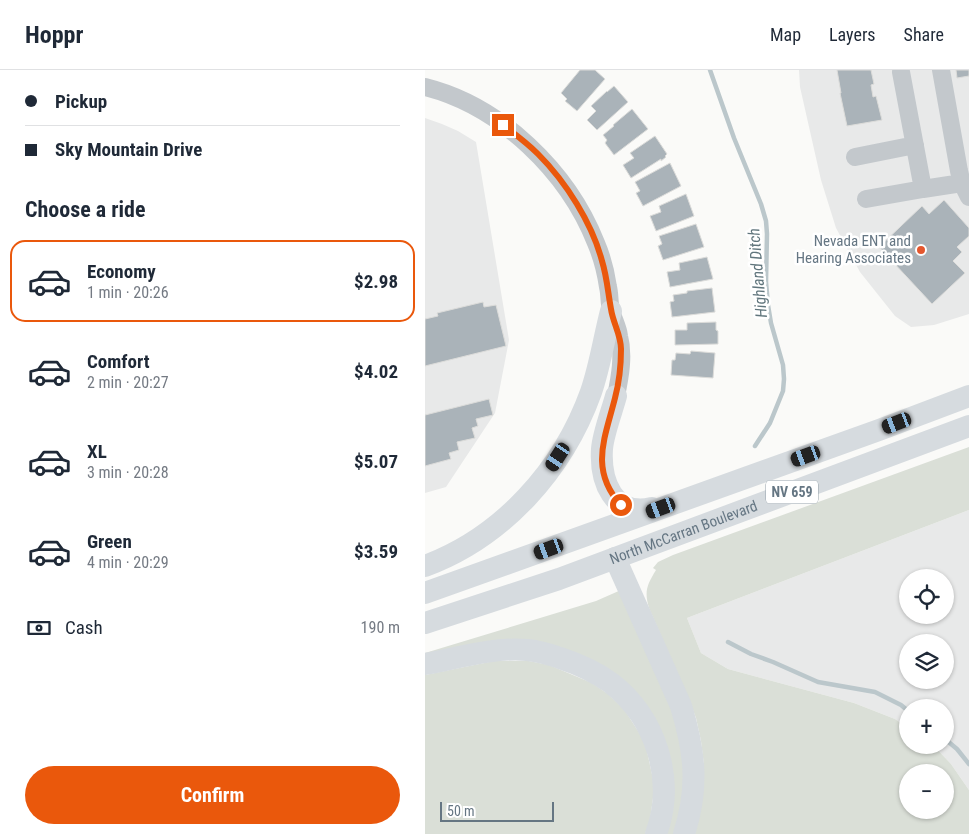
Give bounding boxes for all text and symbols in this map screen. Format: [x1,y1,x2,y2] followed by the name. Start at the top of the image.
[25,21,83,49] text: Hoppr
[770,24,801,45] text: Map
[829,24,876,45] text: Layers
[904,24,944,45] text: Share
[55,90,107,113] text: Pickup
[492,114,514,136] route end
[55,138,202,161] text: Sky Mountain Drive
[25,197,146,222] text: Choose a ride
[744,227,771,319] water label: Highland Ditch
[796,232,911,267] place label: Nevada ENT and Hearing Associates
[915,244,927,256] marker: Nevada ENT and Hearing Associates
[27,259,72,304] icon: car
[87,260,156,283] text: Economy
[354,270,398,293] text: $2.98
[87,283,169,302] text: 1 min · 20:26
[27,349,72,394] icon: car
[87,350,150,373] text: Comfort
[354,360,398,383] text: $4.02
[87,373,169,392] text: 2 min · 20:27
[880,411,913,435] car
[27,439,72,484] icon: car
[87,440,107,463] text: XL
[543,440,572,474] car
[789,444,822,468] car
[354,450,398,473] text: $5.07
[87,463,169,482] text: 3 min · 20:28
[766,481,818,504] road number: NV 659
[610,494,632,516] route start
[644,496,677,520] car
[607,497,760,568] street label: North McCarran Boulevard
[27,529,72,574] icon: car
[87,530,132,553] text: Green
[532,537,565,561] car
[354,540,398,563] text: $3.59
[87,553,169,572] text: 4 min · 20:29
[899,569,954,819] map controls
[899,569,954,624] button: locate
[25,614,53,642] icon: cash
[65,616,103,639] text: Cash
[361,618,400,637] text: 190 m
[899,634,954,689] button: layers
[899,699,954,754] button: +
[899,764,954,819] button: −
[25,766,400,824] button: Confirm
[440,799,554,822] scale bar
[447,803,475,819] text: 50 m

